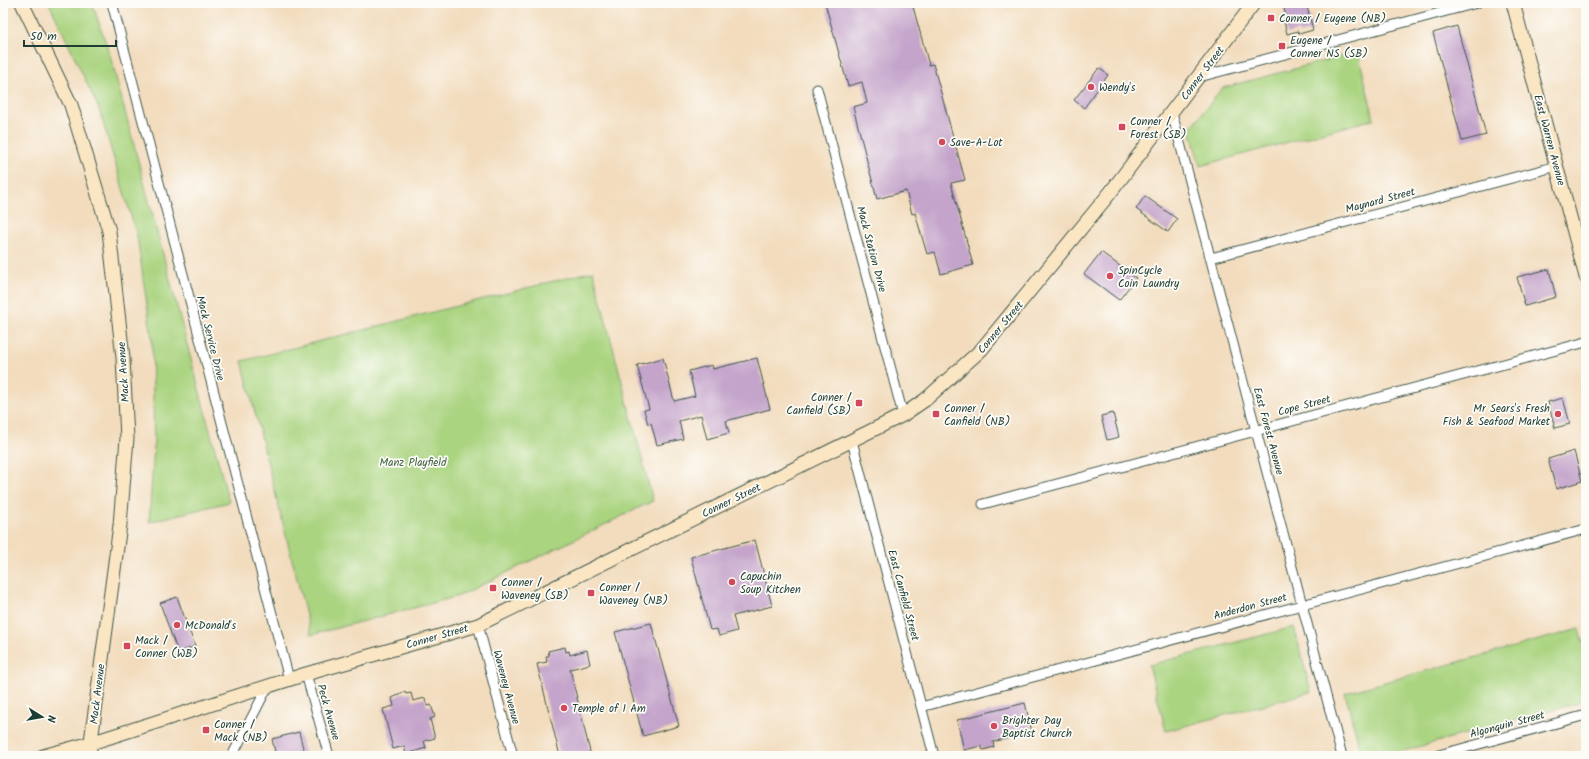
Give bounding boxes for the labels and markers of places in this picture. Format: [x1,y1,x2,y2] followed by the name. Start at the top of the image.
[1279,10,1386,28] place label: Conner / Eugene (NB)
[1266,13,1276,23] marker: Conner / Eugene (NB)
[1290,32,1368,63] place label: Eugene / Conner NS (SB)
[1277,41,1287,51] marker: Eugene / Conner NS (SB)
[1099,79,1136,97] place label: Wendy's
[1086,82,1096,92] marker: Wendy's
[1130,113,1186,144] place label: Conner / Forest (SB)
[1117,122,1127,132] marker: Conner / Forest (SB)
[950,134,1003,152] place label: Save-A-Lot
[937,137,947,147] marker: Save-A-Lot
[1118,262,1180,293] place label: SpinCycle Coin Laundry
[1105,271,1115,281] marker: SpinCycle Coin Laundry
[786,389,852,420] place label: Conner / Canfield (SB)
[854,398,864,408] marker: Conner / Canfield (SB)
[944,400,1010,431] place label: Conner / Canfield (NB)
[1443,400,1551,431] place label: Mr Sears's Fresh Fish & Seafood Market
[931,409,941,419] marker: Conner / Canfield (NB)
[1553,409,1563,419] marker: Mr Sears's Fresh Fish & Seafood Market
[740,568,801,599] place label: Capuchin Soup Kitchen
[501,574,568,605] place label: Conner / Waveney (SB)
[727,577,737,587] marker: Capuchin Soup Kitchen
[599,579,668,610] place label: Conner / Waveney (NB)
[488,583,498,593] marker: Conner / Waveney (SB)
[586,588,596,598] marker: Conner / Waveney (NB)
[185,617,236,635] place label: McDonald's
[172,620,182,630] marker: McDonald's
[135,632,198,663] place label: Mack / Conner (WB)
[122,641,132,651] marker: Mack / Conner (WB)
[572,700,646,718] place label: Temple of I Am
[559,703,569,713] marker: Temple of I Am
[1002,712,1072,743] place label: Brighter Day Baptist Church
[214,716,268,747] place label: Conner / Mack (NB)
[989,721,999,731] marker: Brighter Day Baptist Church
[201,725,211,735] marker: Conner / Mack (NB)

